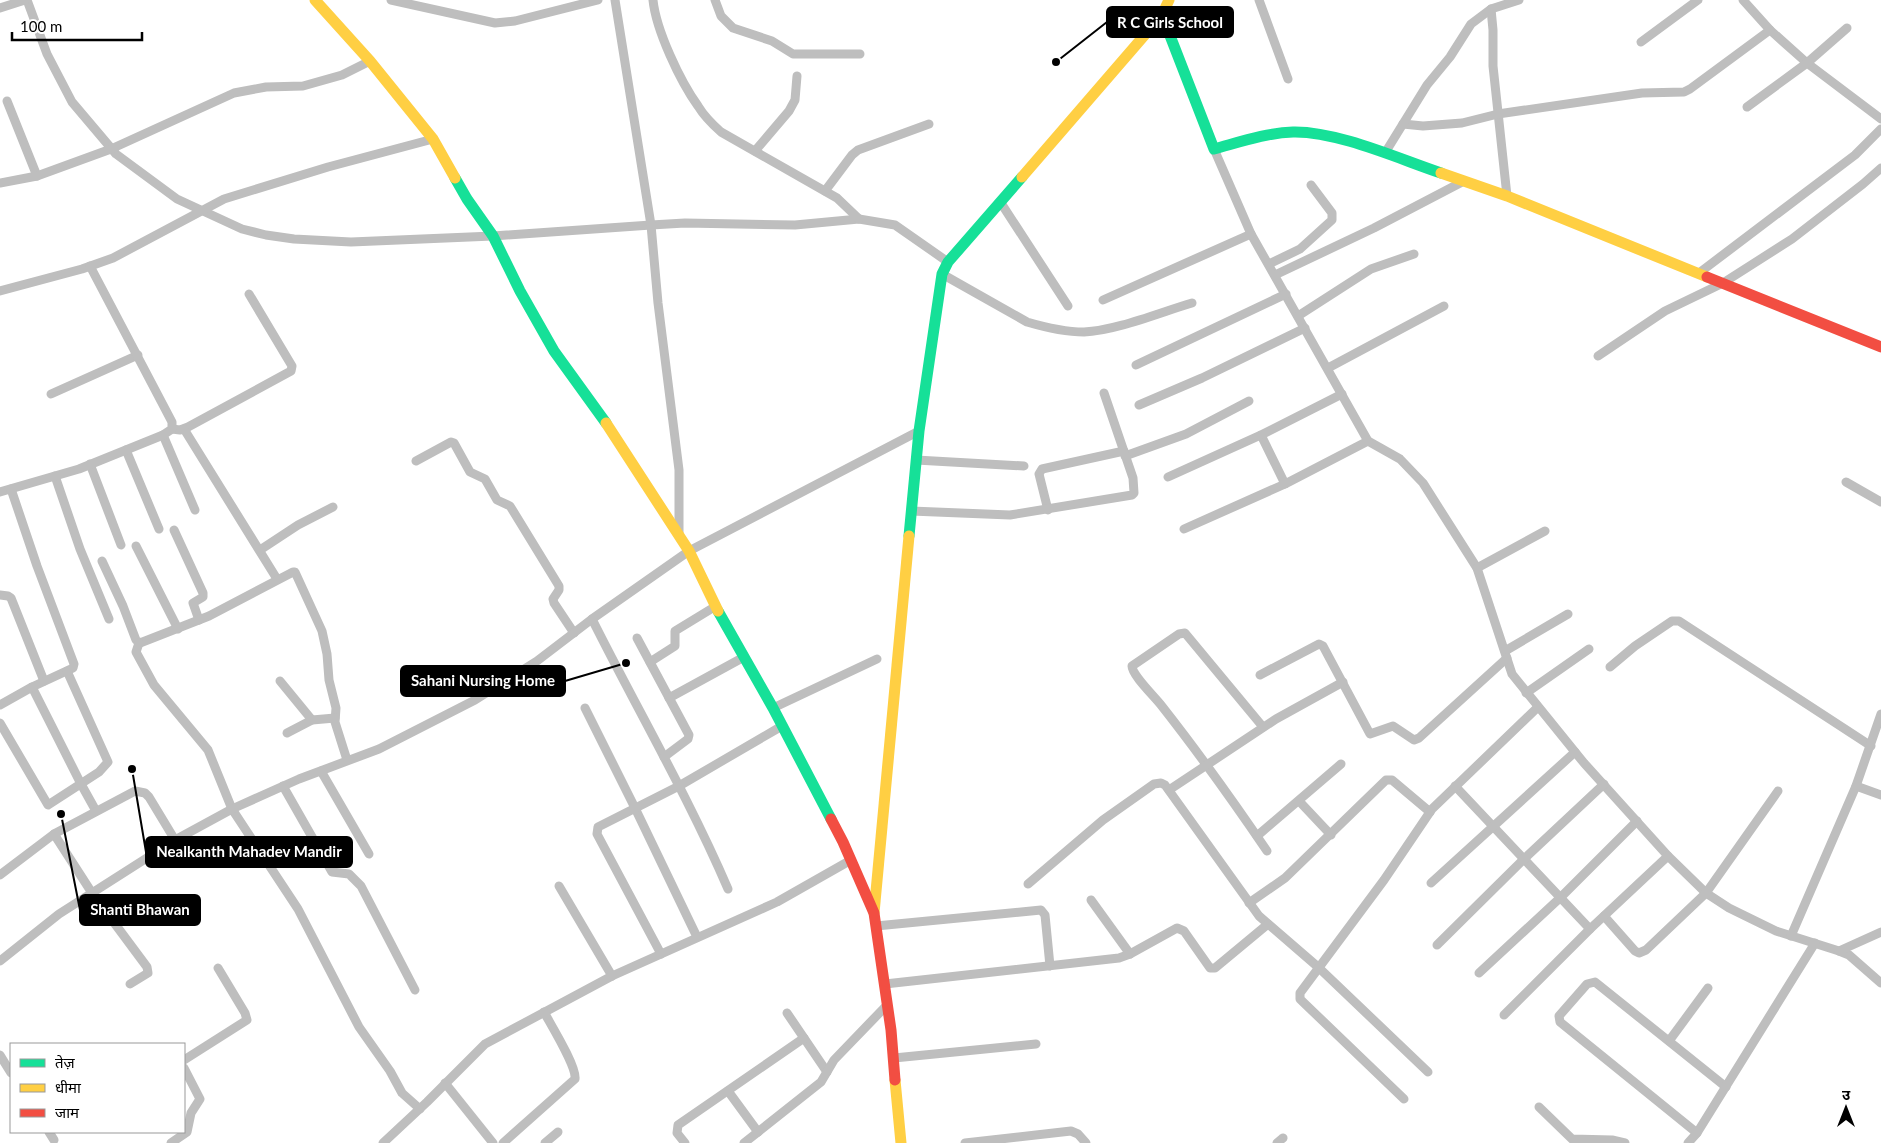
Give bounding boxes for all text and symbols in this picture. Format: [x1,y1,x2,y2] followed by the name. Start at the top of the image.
[1107,7,1233,37] callout: R C Girls School
[12,10,142,42] scale bar
[1117,13,1223,31] text: R C Girls School
[20,17,62,35] text: 100 m
[401,666,565,696] callout: Sahani Nursing Home
[411,671,555,689] text: Sahani Nursing Home
[146,837,352,867] callout: Nealkanth Mahadev Mandir
[156,842,342,860] text: Nealkanth Mahadev Mandir
[80,895,200,925] callout: Shanti Bhawan
[90,900,190,918] text: Shanti Bhawan
[10,1043,185,1133] legend
[55,1053,76,1071] text: तेज़
[55,1078,82,1096] text: धीमा
[1821,1083,1871,1133] north arrow
[1842,1086,1851,1103] text: उ
[55,1103,80,1121] text: जाम

